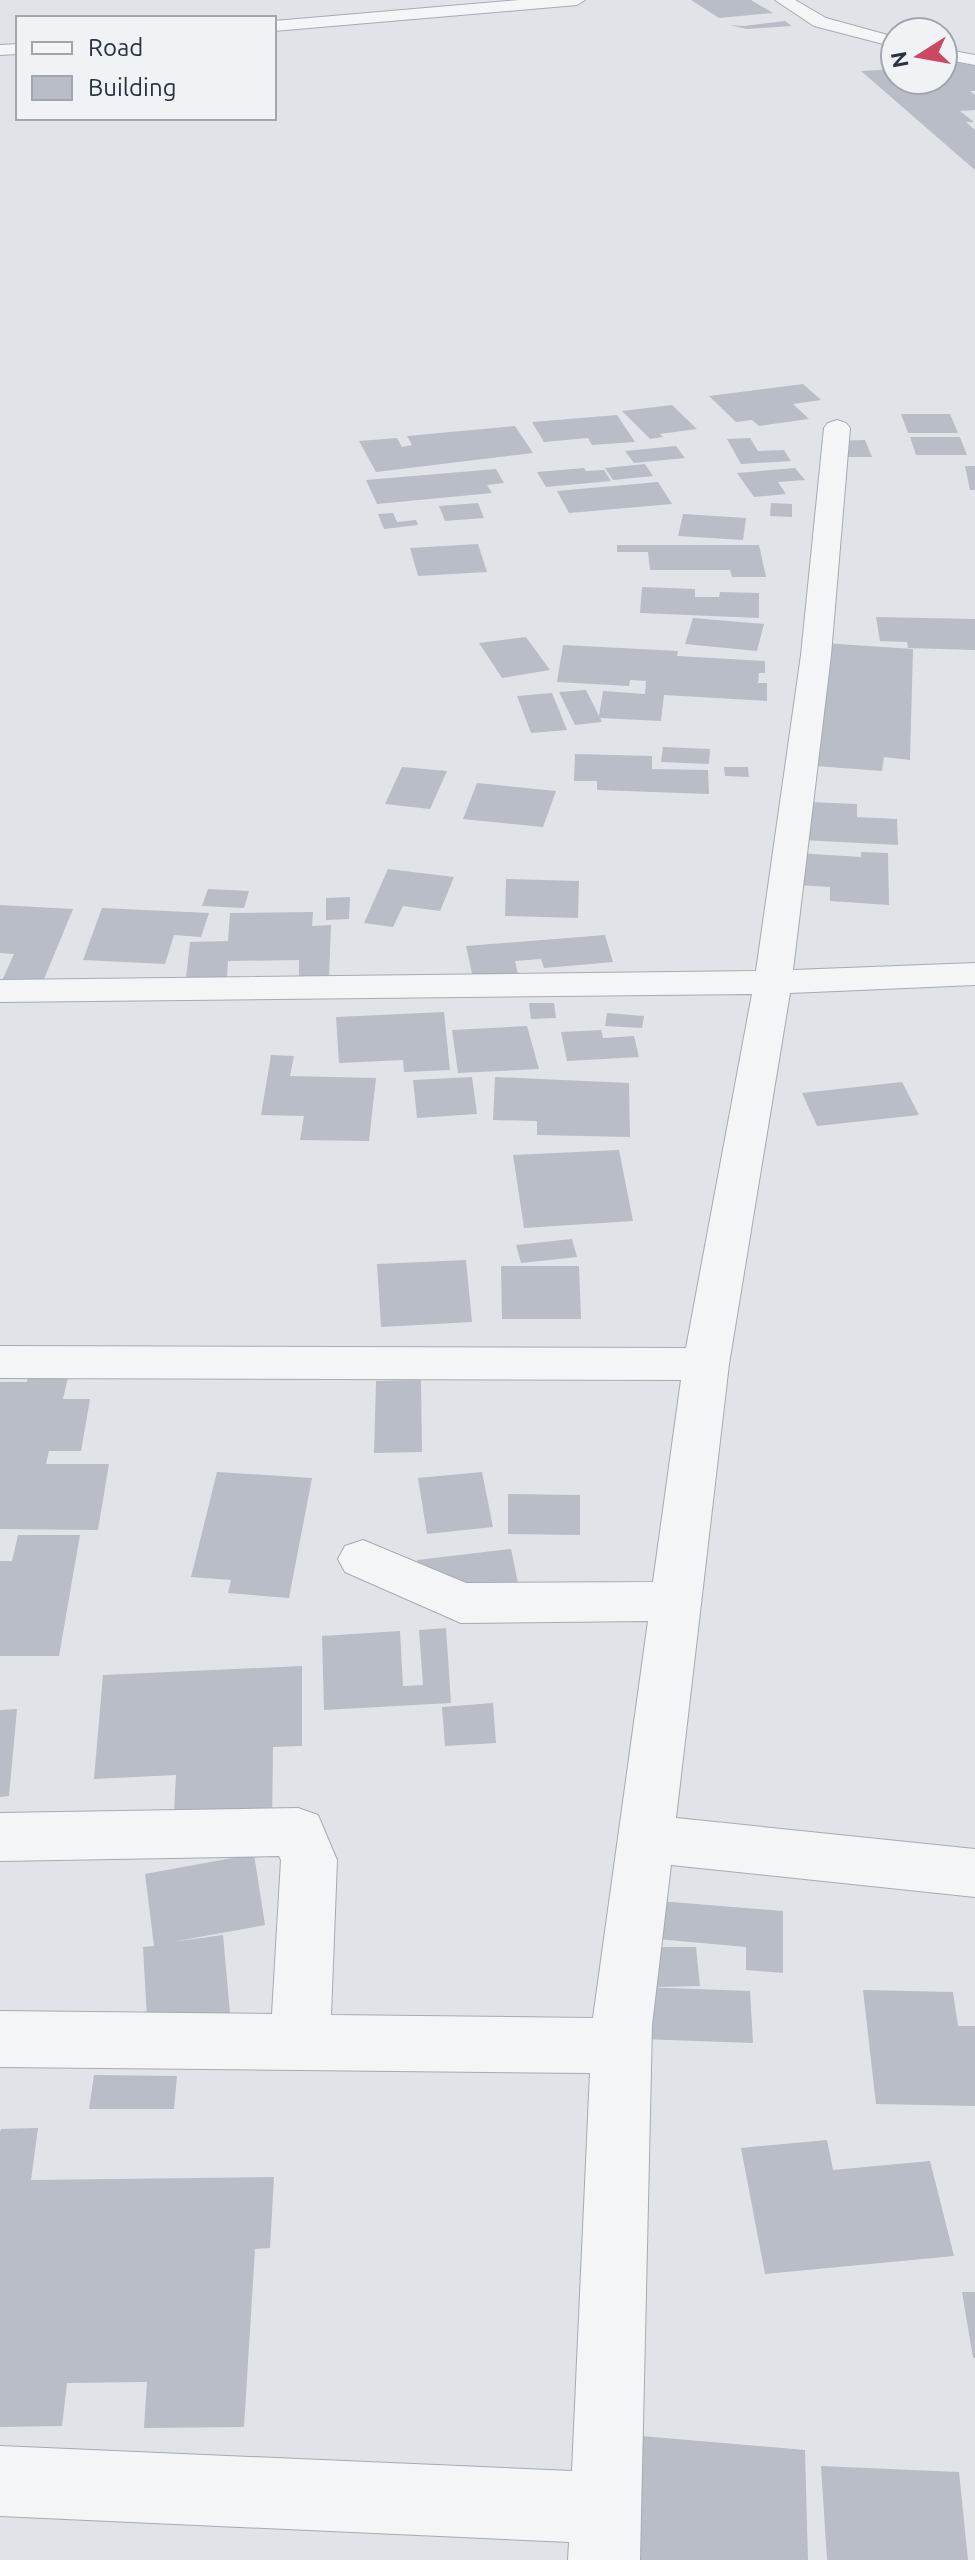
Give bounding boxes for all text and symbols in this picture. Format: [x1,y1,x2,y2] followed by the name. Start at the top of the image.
[16,16,276,120] legend
[879,16,959,96] north arrow
[88,34,143,61] text: Road
[885,49,913,70] text: N
[88,74,176,101] text: Building

